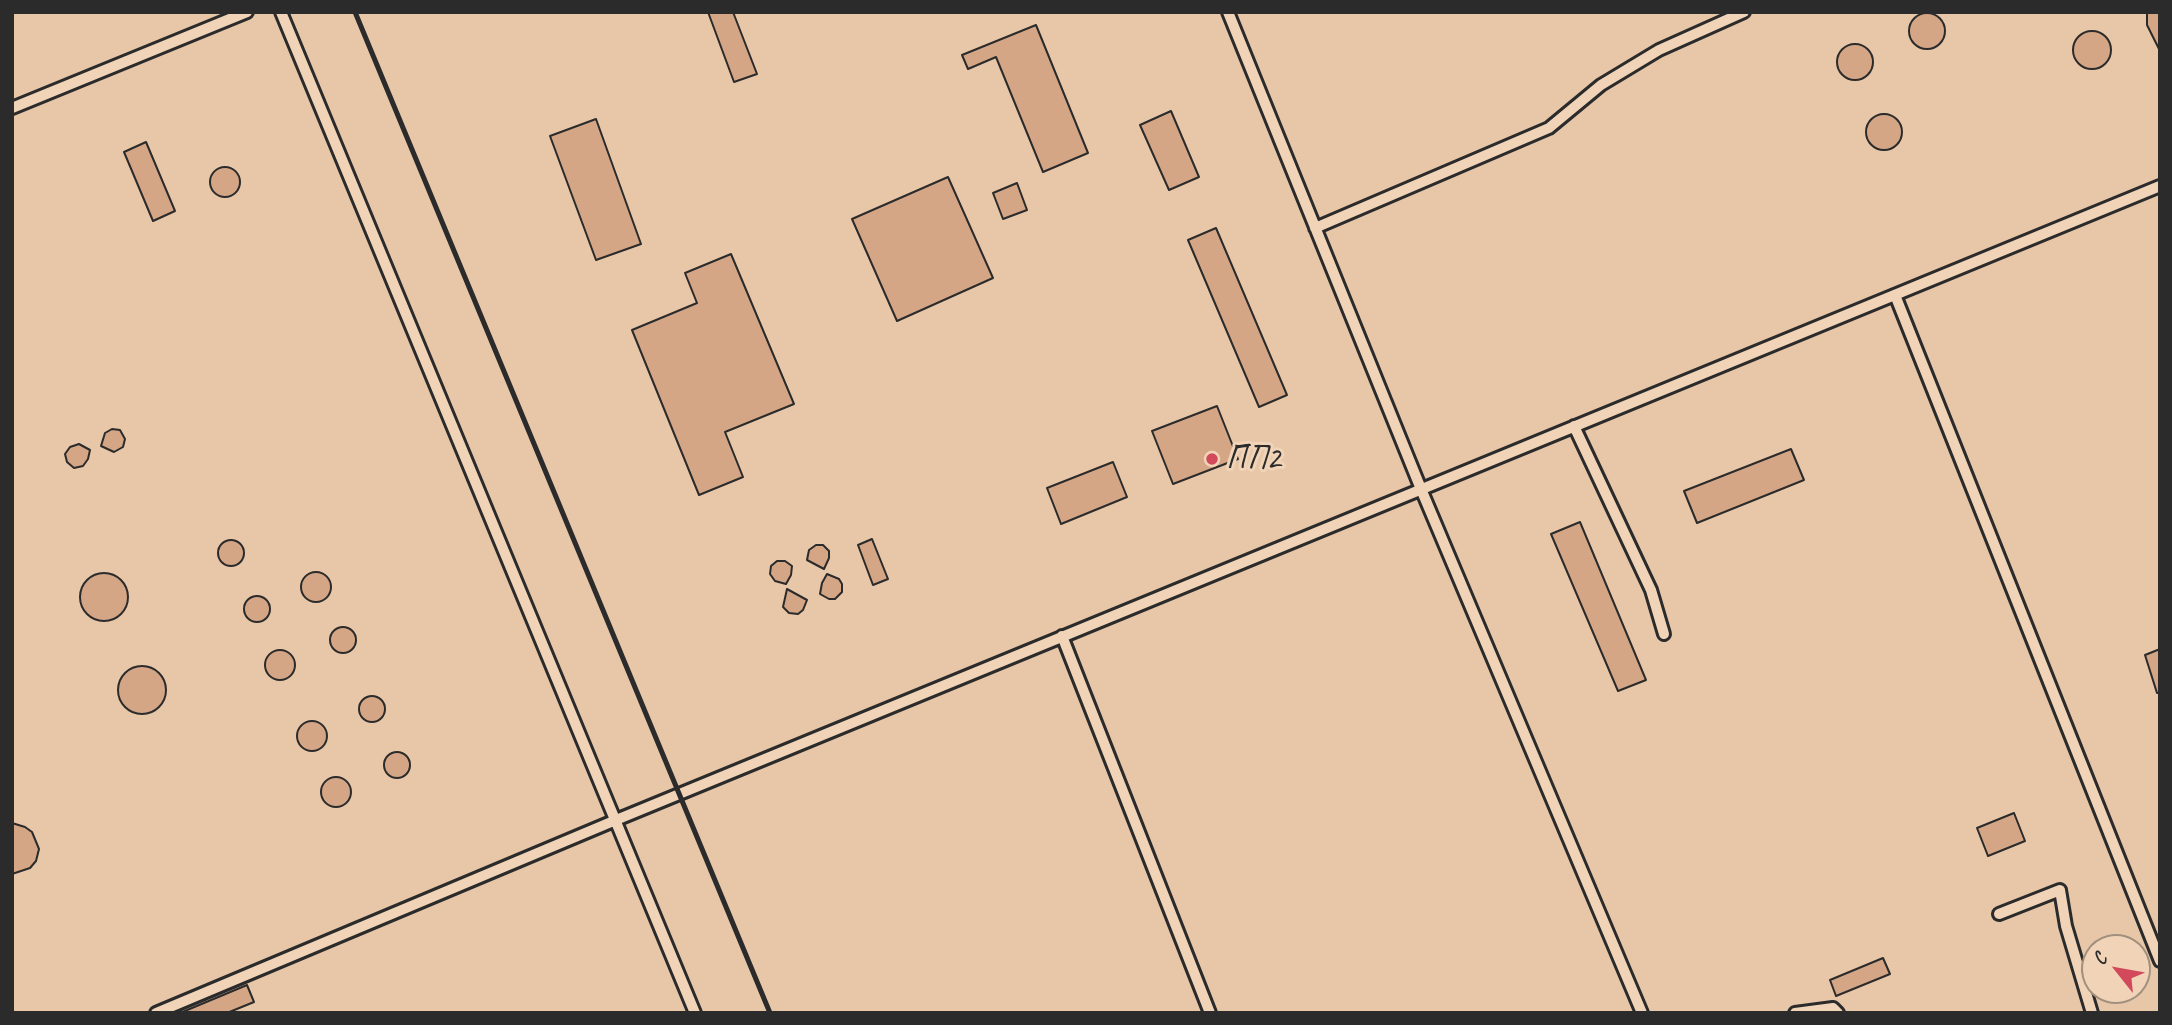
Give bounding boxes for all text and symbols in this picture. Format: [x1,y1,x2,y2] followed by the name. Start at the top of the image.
[1226,439,1281,479] place label: ПП2
[1204,451,1220,467] marker: ПП2
[2081,934,2151,1004] north arrow
[2087,949,2112,969] text: С

